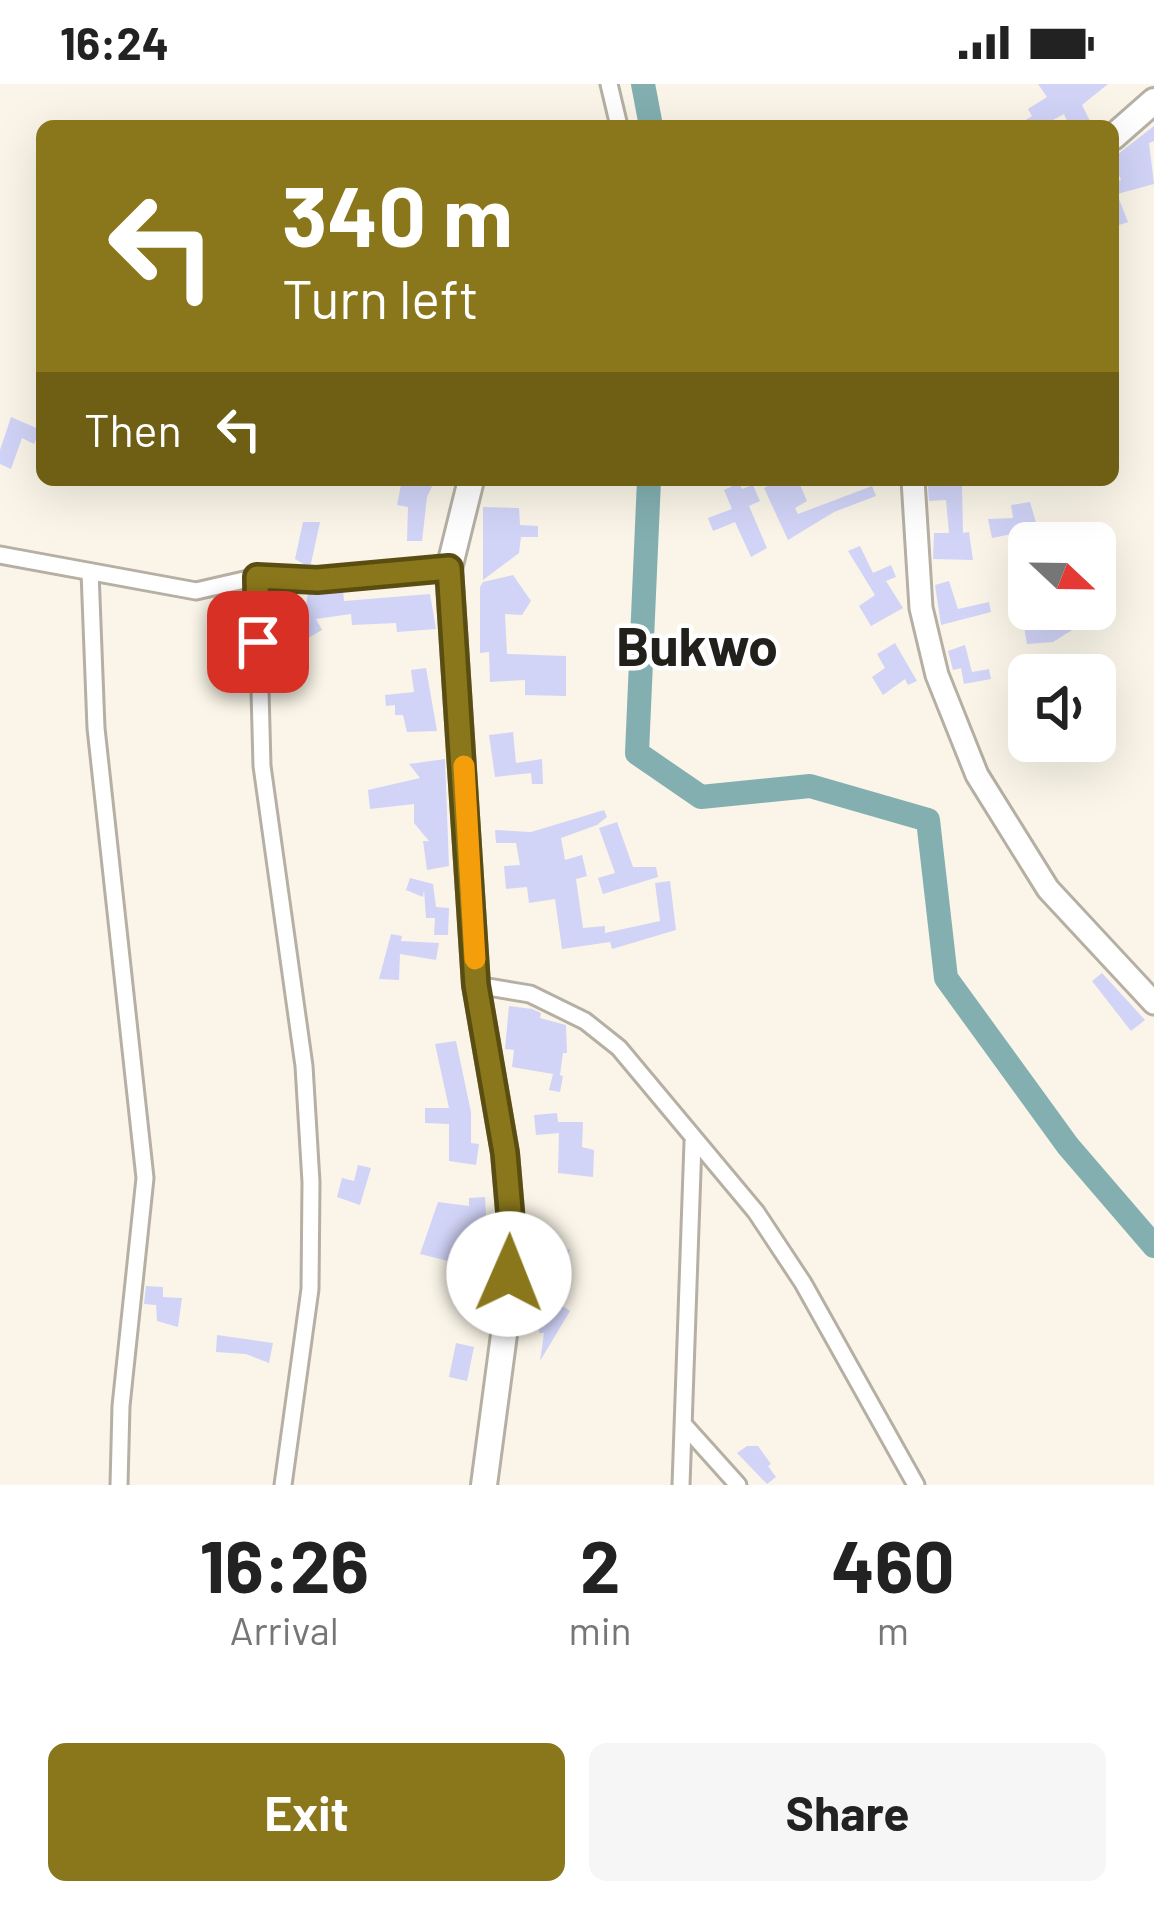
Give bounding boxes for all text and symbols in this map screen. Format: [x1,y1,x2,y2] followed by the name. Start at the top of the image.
[60,15,169,69] text: 16:24
[282,163,513,264] text: 340 m
[84,168,240,324] icon: left
[282,265,479,330] text: Turn left
[206,396,272,462] icon: left
[84,402,182,456] text: Then
[1008,522,1116,630] north arrow
[1008,522,1116,762] map controls
[207,591,309,693] pin
[225,609,291,675] icon: arrive
[616,612,778,677] district label: Bukwo
[1008,654,1116,762] button: sound
[446,1211,572,1337] position arrow
[200,1521,369,1607] text: 16:26
[580,1521,620,1607] text: 2
[831,1521,954,1607] text: 460
[230,1606,339,1653] text: Arrival
[568,1606,632,1653] text: min
[877,1606,909,1653] text: m
[48,1743,565,1881] button: Exit
[589,1743,1106,1881] button: Share

